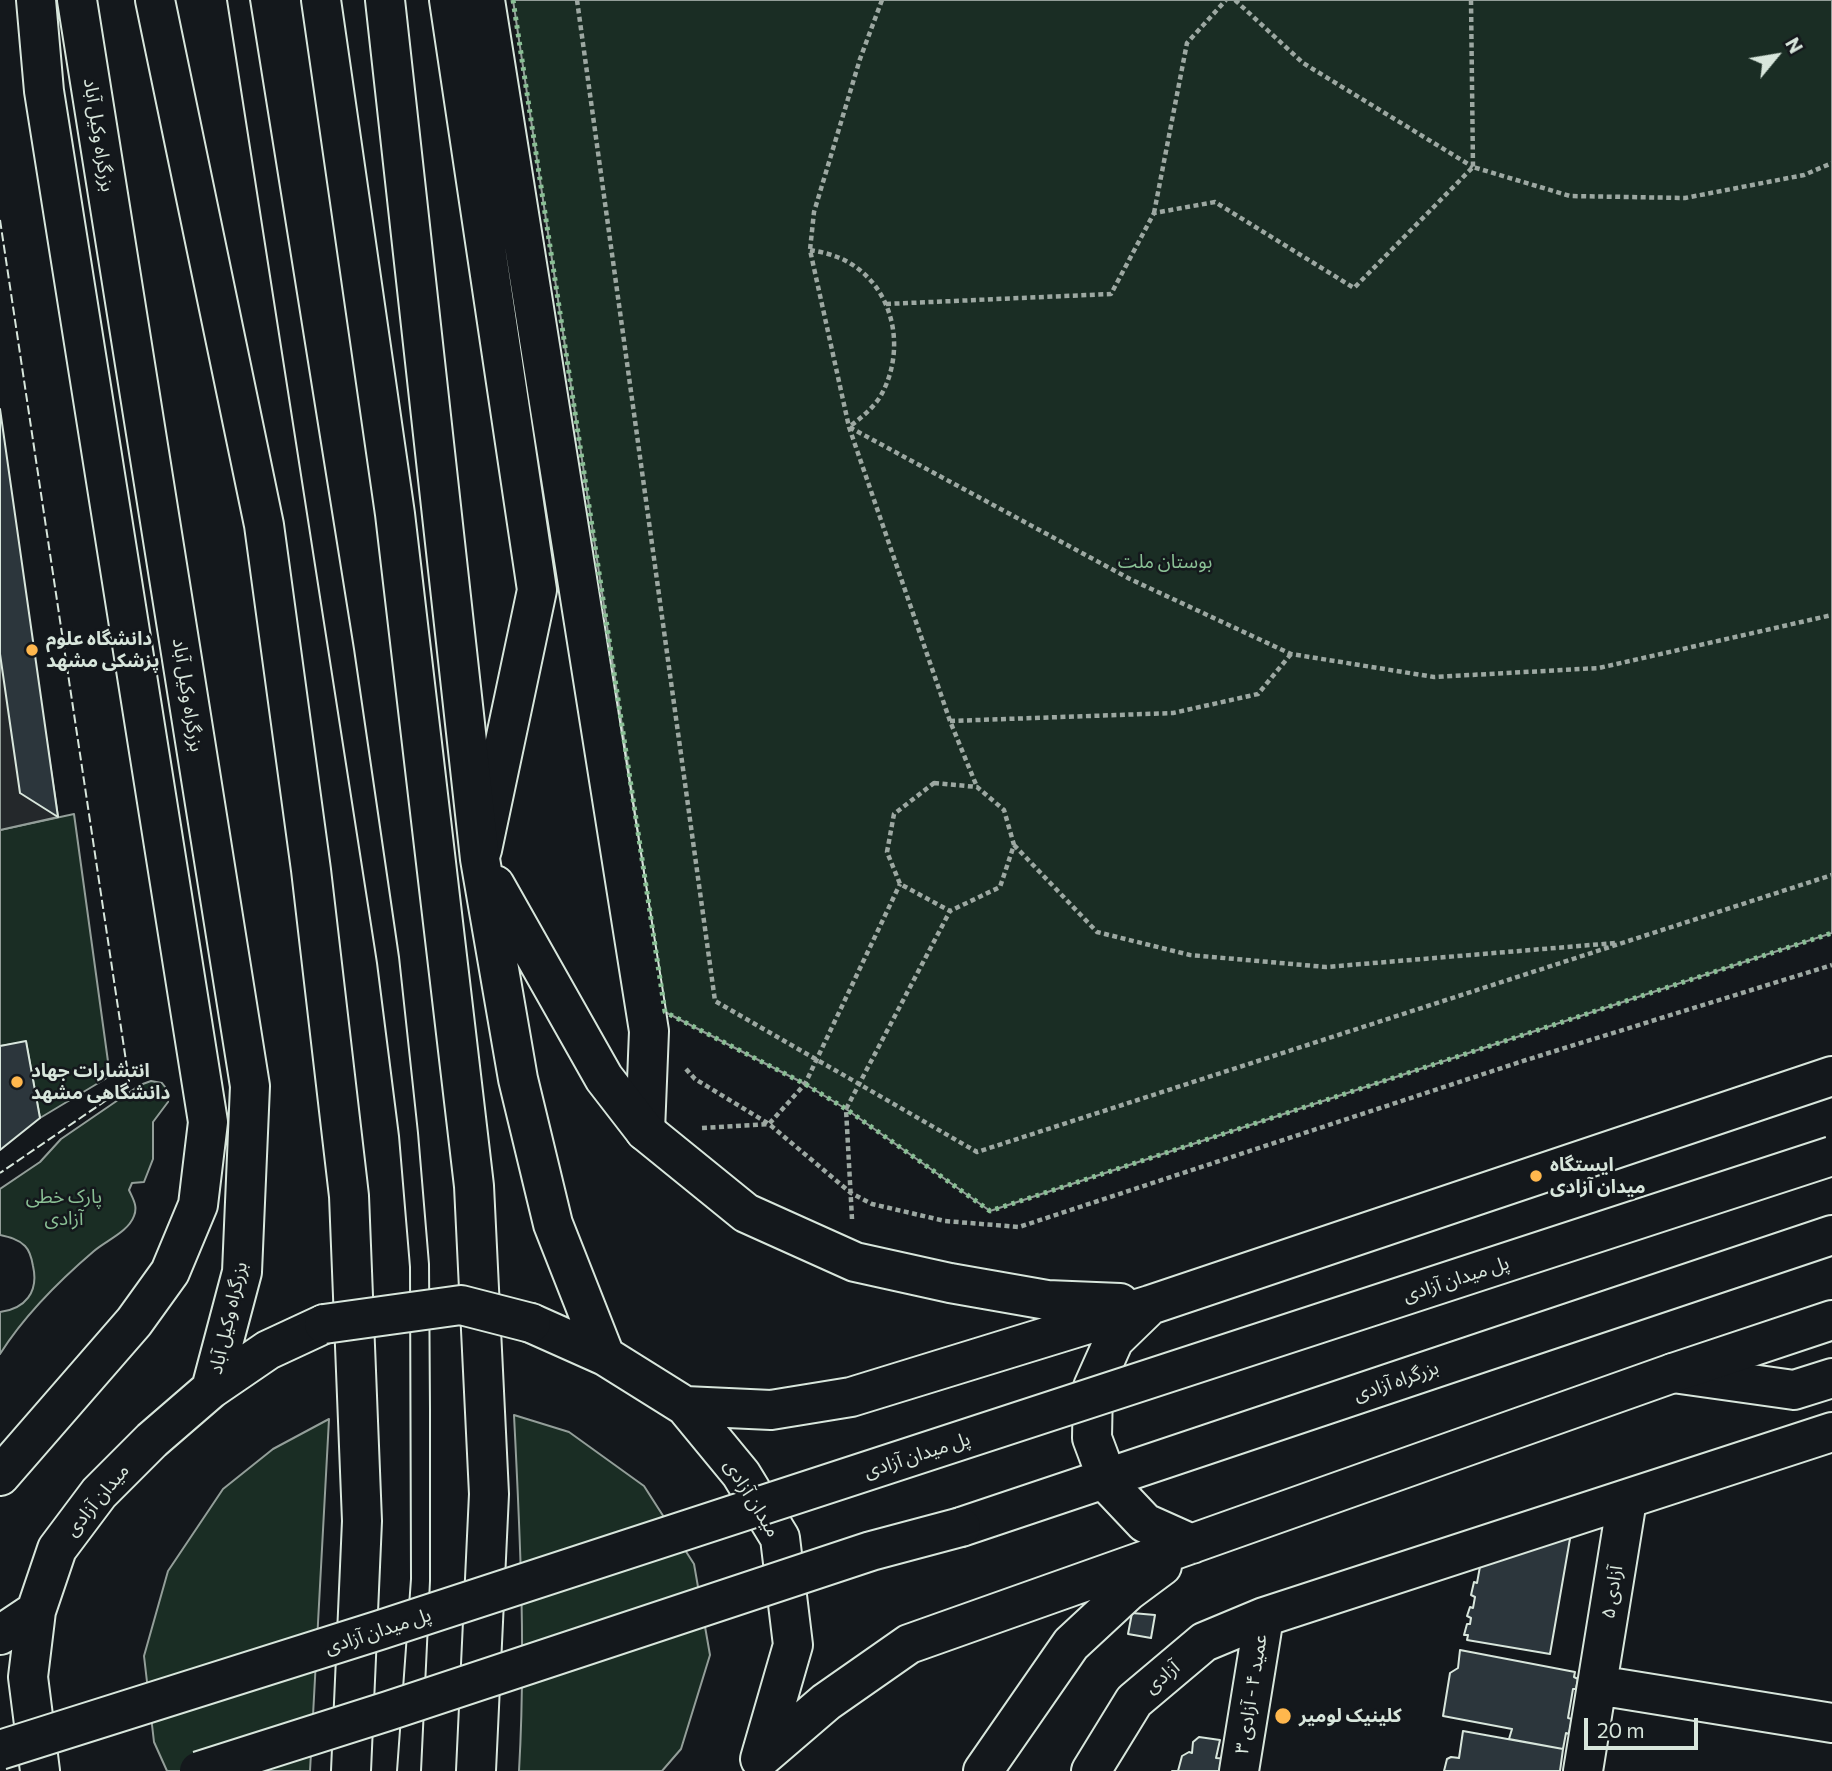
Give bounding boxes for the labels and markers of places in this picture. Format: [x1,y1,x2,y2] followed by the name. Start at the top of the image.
[46,628,159,672] place label: دانشگاه علوم پزشکی مشهد
[24,642,40,658] marker: دانشگاه علوم پزشکی مشهد
[31,1060,170,1104] place label: انتشارات جهاد دانشگاهی مشهد
[9,1074,25,1090] marker: انتشارات جهاد دانشگاهی مشهد
[1550,1154,1646,1198] place label: ایستگاه میدان آزادی
[1528,1168,1544,1184] marker: ایستگاه میدان آزادی
[1299,1705,1402,1727] place label: کلینیک لومیر
[1273,1706,1293,1726] marker: کلینیک لومیر

